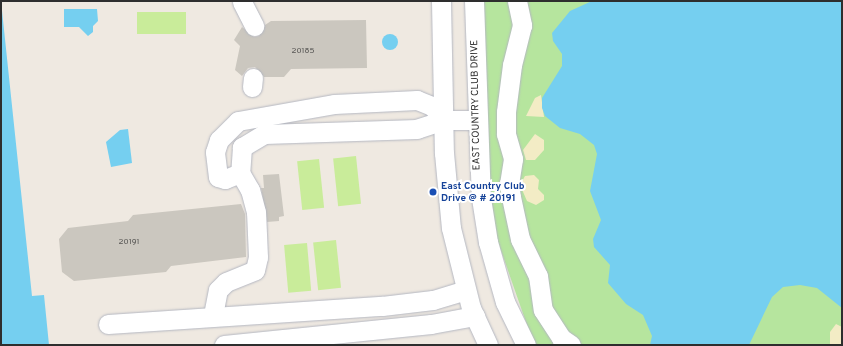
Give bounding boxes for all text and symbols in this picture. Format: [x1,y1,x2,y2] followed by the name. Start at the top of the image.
[469,39,483,171] street label: EAST COUNTRY CLUB DRIVE
[292,47,314,57] house number: 20185
[441,180,525,204] place label: East Country Club Drive @ # 20191
[428,187,438,197] marker: East Country Club Drive @ # 20191
[119,238,139,248] house number: 20191

